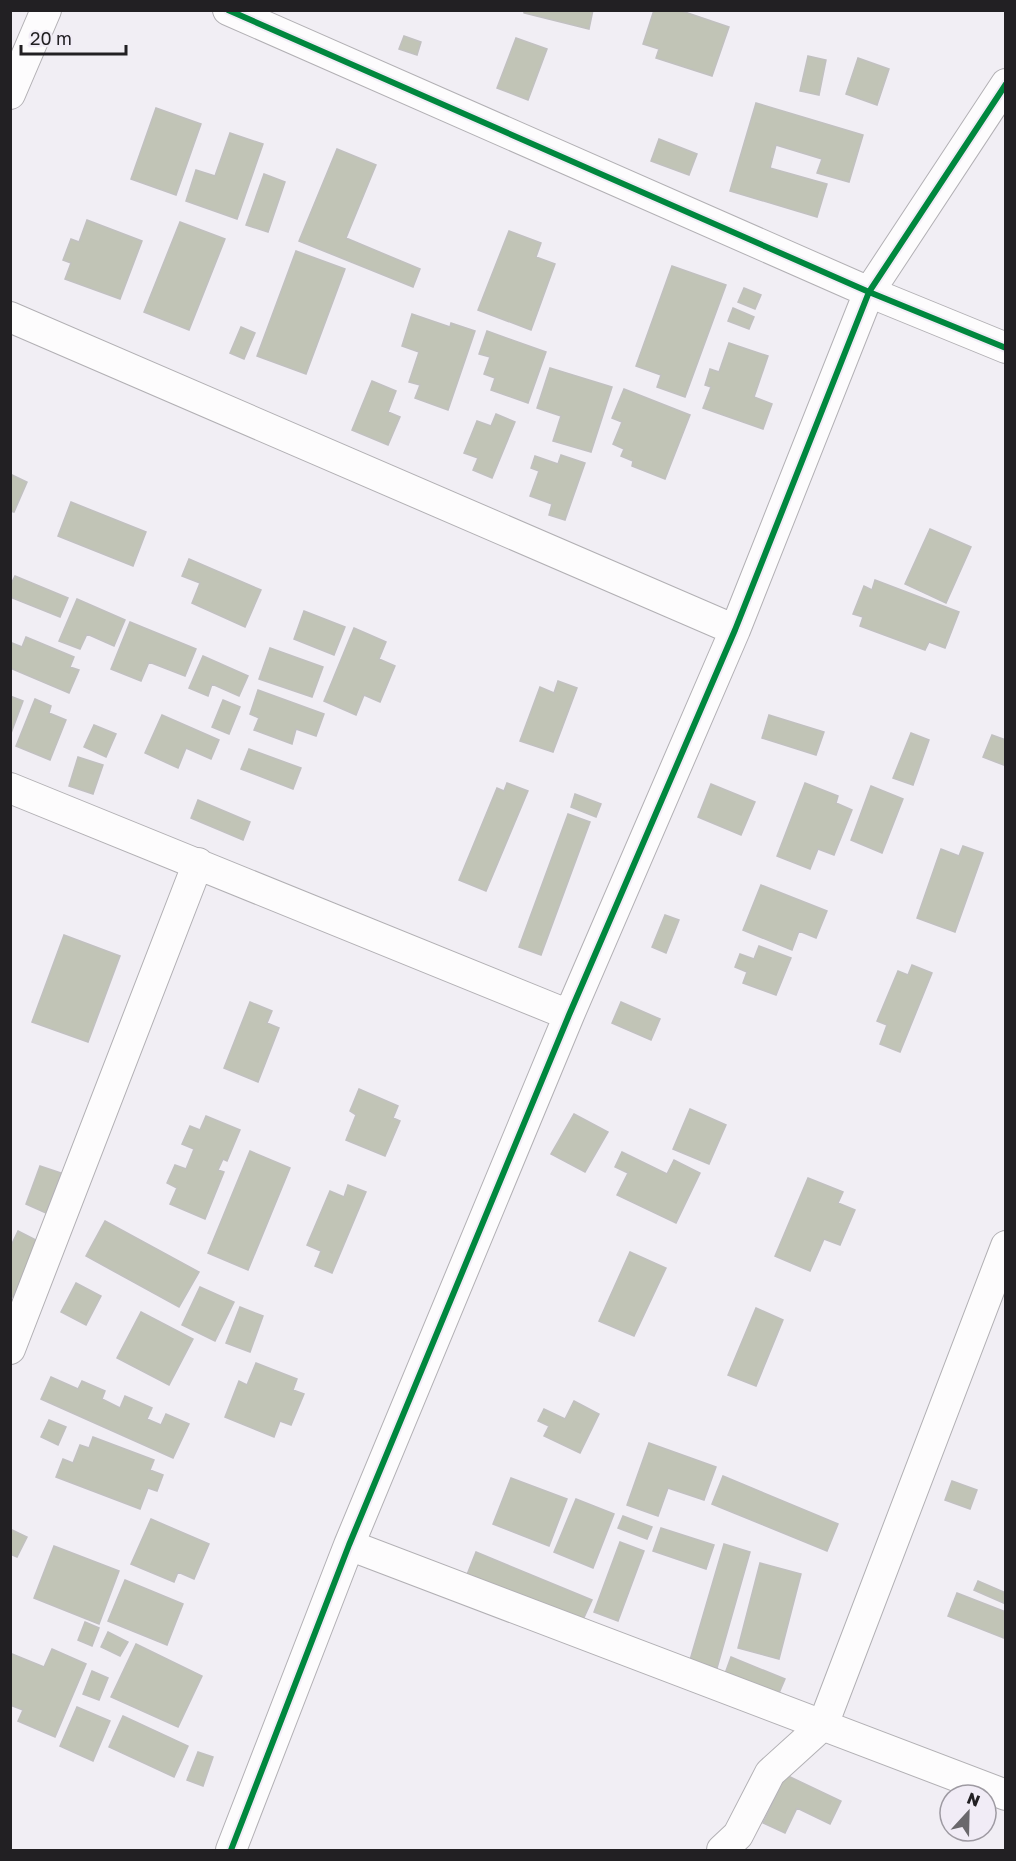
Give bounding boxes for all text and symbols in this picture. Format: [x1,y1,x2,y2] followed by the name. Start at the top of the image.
[21,18,126,56] scale bar
[30,27,72,49] text: 20 m
[938,1783,998,1843] north arrow
[964,1788,983,1811] text: N

